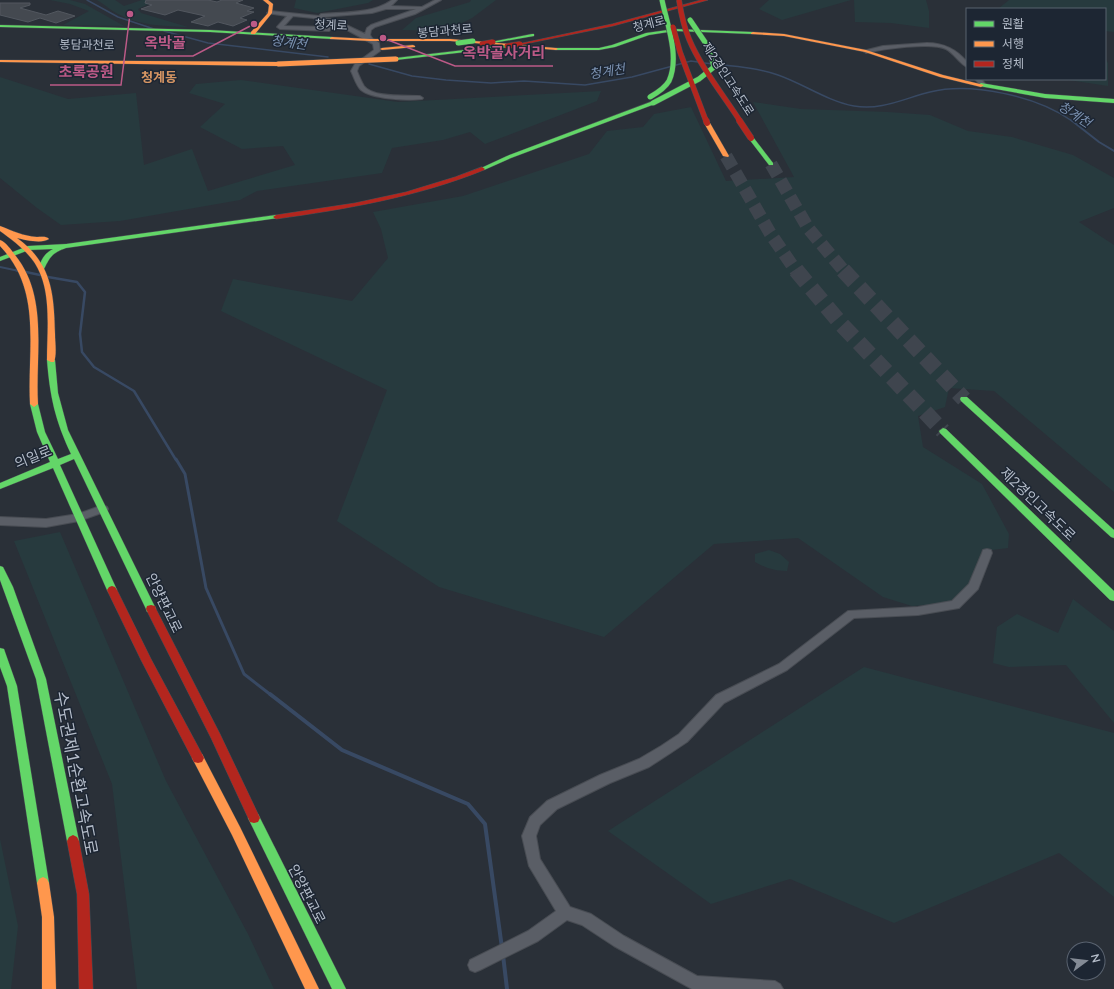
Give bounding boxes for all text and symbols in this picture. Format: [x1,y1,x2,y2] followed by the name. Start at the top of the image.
[966,8,1106,80] legend
[631,12,667,35] street label: 청계로
[314,16,348,33] street label: 청계로
[1002,16,1024,31] text: 원활
[417,21,473,40] street label: 봉담과천로
[136,29,193,56] callout: 옥박골
[270,32,309,52] water label: 청계천
[144,33,186,51] text: 옥박골
[1002,36,1024,51] text: 서행
[59,37,115,52] street label: 봉담과천로
[455,39,553,66] callout: 옥박골사거리
[699,39,758,118] street label: 제2경인고속도로
[463,43,545,61] text: 옥박골사거리
[1002,56,1024,71] text: 정체
[50,58,121,85] callout: 초록공원
[588,60,627,82] water label: 청계천
[58,62,114,80] text: 초록공원
[141,69,177,85] district label: 청계동
[1056,98,1095,131] water label: 청계천
[12,441,54,472] street label: 의일로
[997,463,1080,544] street label: 제2경인고속도로
[143,570,186,636] street label: 안양판교로
[50,689,103,857] street label: 수도권제1순환고속도로
[285,861,330,926] street label: 안양판교로
[1066,941,1106,981] north arrow
[1089,953,1104,964] text: N

